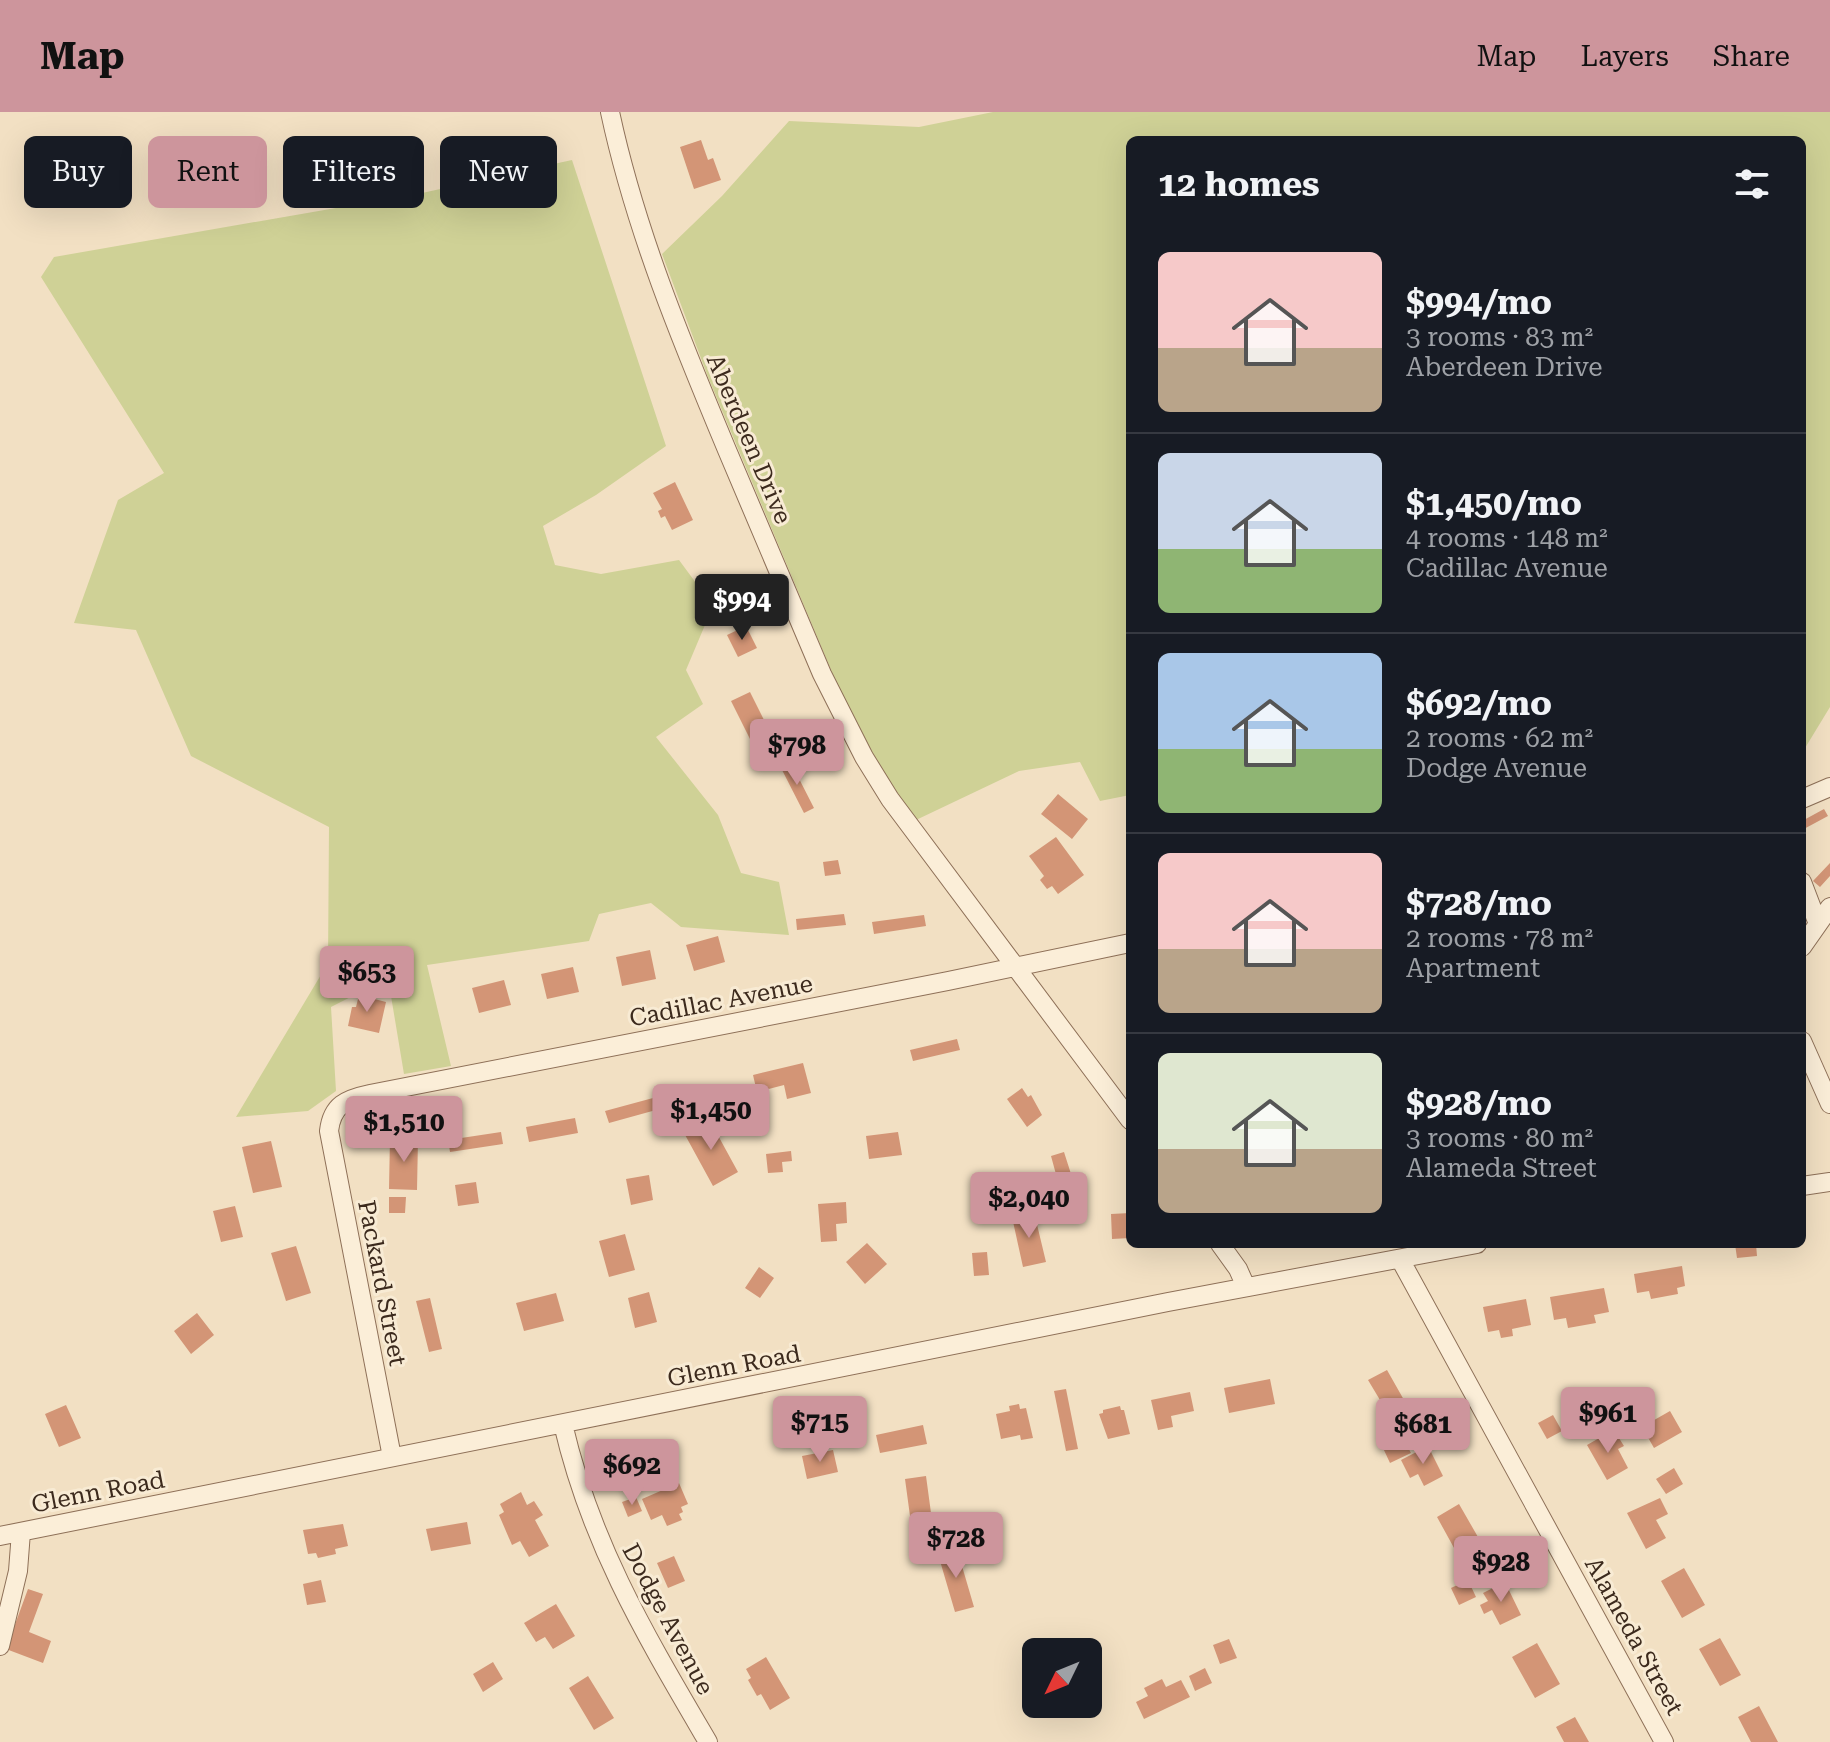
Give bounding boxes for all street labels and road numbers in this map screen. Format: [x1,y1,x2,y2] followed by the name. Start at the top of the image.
[701,350,797,528] street label: Aberdeen Drive
[627,969,815,1033] street label: Cadillac Avenue
[352,1198,412,1368] street label: Packard Street
[665,1339,803,1393] street label: Glenn Road
[29,1465,167,1519] street label: Glenn Road
[616,1539,720,1699] street label: Dodge Avenue
[1579,1552,1689,1720] street label: Alameda Street

